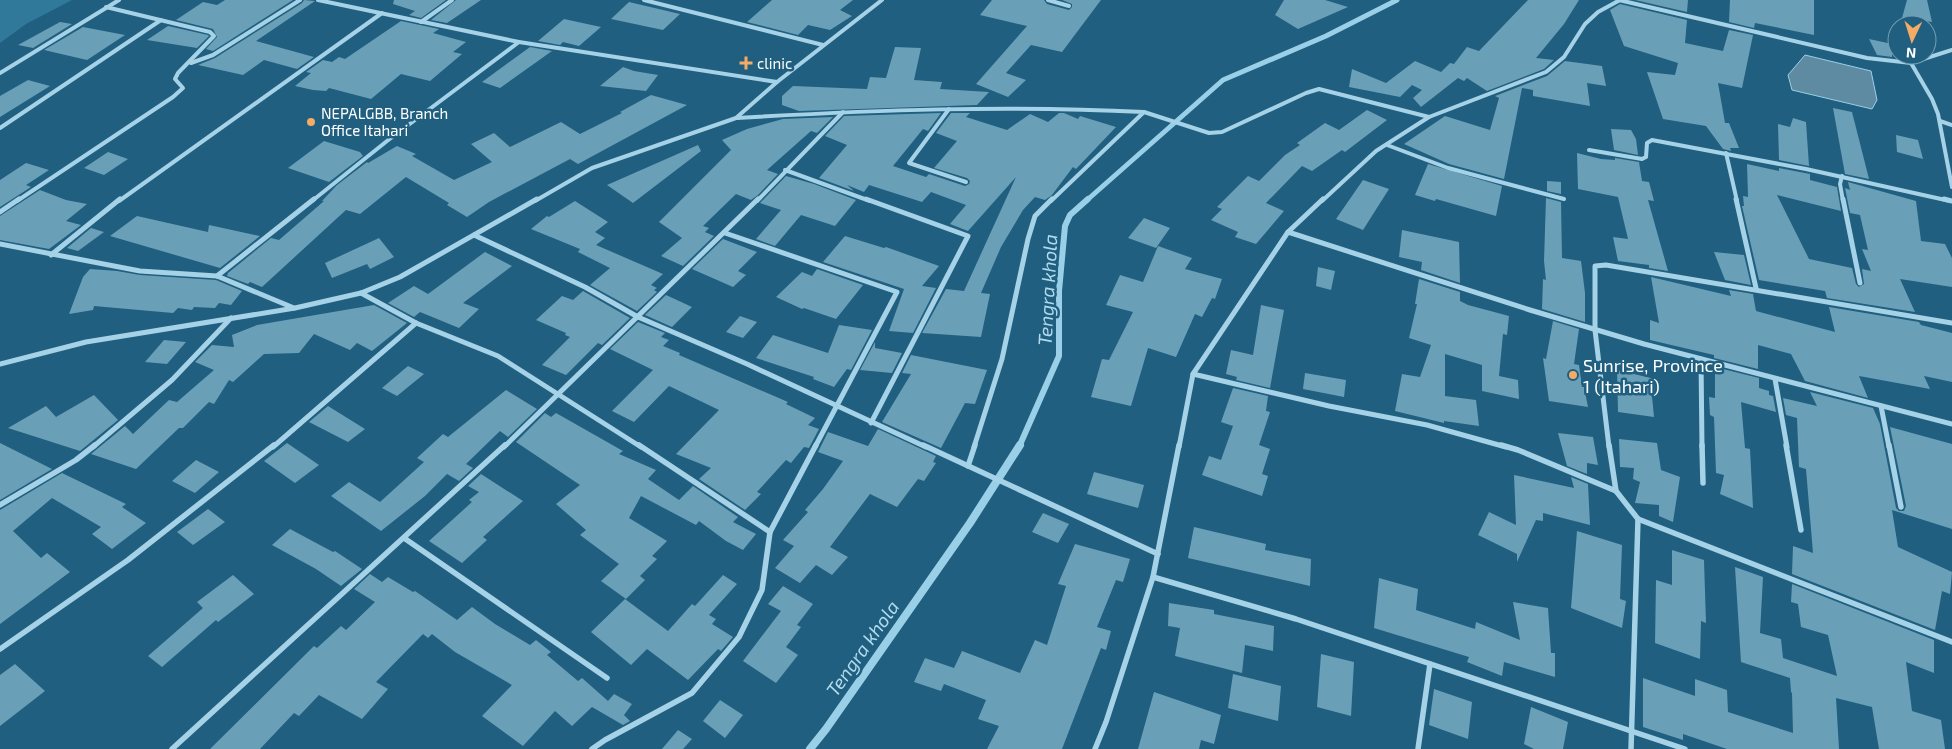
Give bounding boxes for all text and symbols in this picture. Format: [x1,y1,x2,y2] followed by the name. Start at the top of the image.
[1887,15,1937,65] north arrow
[1905,45,1917,62] text: N
[757,54,792,72] place label: clinic
[739,56,753,70] marker: clinic
[321,104,448,139] place label: NEPALGBB, Branch Office Itahari
[305,116,317,128] marker: NEPALGBB, Branch Office Itahari
[1033,234,1061,346] water label: Tengra khola
[1583,354,1723,397] place label: Sunrise, Province 1 (Itahari)
[1567,369,1579,381] marker: Sunrise, Province 1 (Itahari)
[821,596,903,700] water label: Tengra khola

